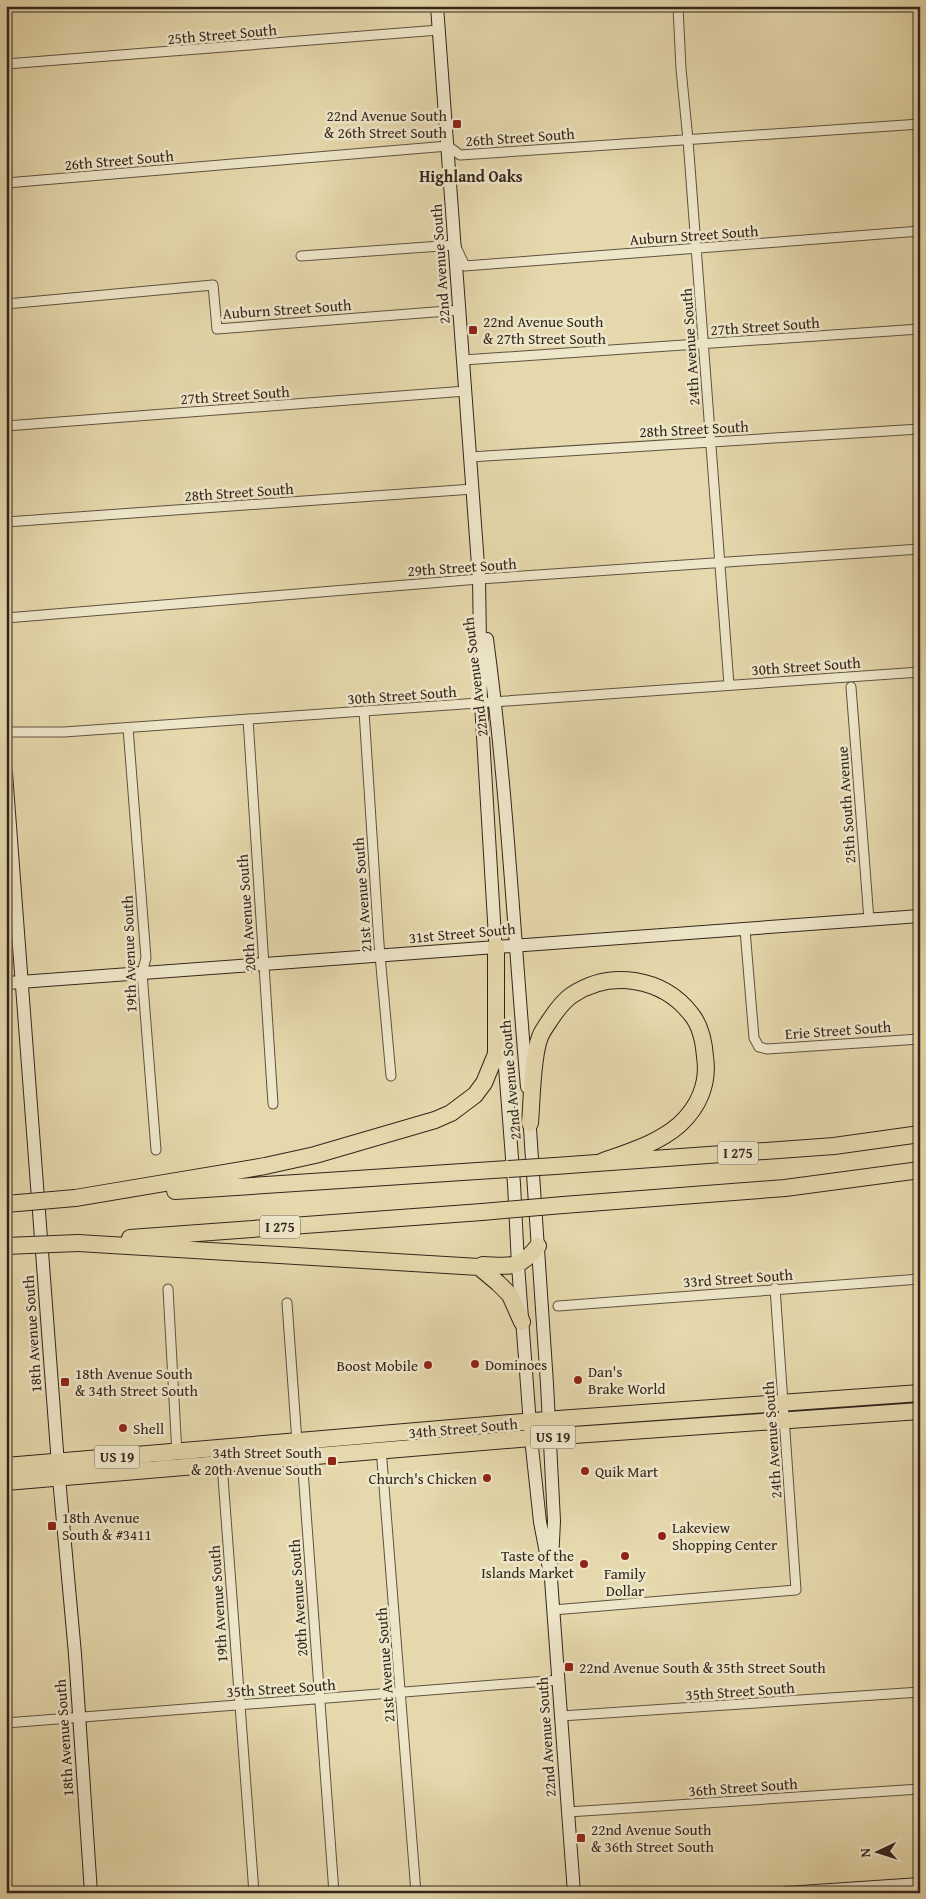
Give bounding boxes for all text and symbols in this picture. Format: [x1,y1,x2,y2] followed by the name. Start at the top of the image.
[167,19,278,49] street label: 25th Street South
[324,105,448,143] place label: 22nd Avenue South & 26th Street South
[451,118,463,130] marker: 22nd Avenue South & 26th Street South
[465,123,576,151] street label: 26th Street South
[64,145,175,175] street label: 26th Street South
[419,164,523,188] district label: Highland Oaks
[425,203,455,325] street label: 22nd Avenue South
[629,220,760,250] street label: Auburn Street South
[675,287,705,406] street label: 24th Avenue South
[222,294,353,324] street label: Auburn Street South
[483,311,607,349] place label: 22nd Avenue South & 27th Street South
[710,312,821,340] street label: 27th Street South
[467,324,479,336] marker: 22nd Avenue South & 27th Street South
[180,381,291,409] street label: 27th Street South
[639,416,750,442] street label: 28th Street South
[184,478,295,506] street label: 28th Street South
[407,553,518,581] street label: 29th Street South
[457,615,493,738] street label: 22nd Avenue South
[751,652,862,680] street label: 30th Street South
[347,681,458,709] street label: 30th Street South
[831,746,861,864] street label: 25th South Avenue
[347,836,376,953] street label: 21st Avenue South
[231,853,261,972] street label: 20th Avenue South
[116,894,142,1013] street label: 19th Avenue South
[408,918,517,948] street label: 31st Street South
[784,1016,892,1044] street label: Erie Street South
[494,1019,526,1141] street label: 22nd Avenue South
[718,1142,758,1164] road number: I 275
[260,1216,300,1238] road number: I 275
[682,1264,794,1292] street label: 33rd Street South
[17,1274,47,1393] street label: 18th Avenue South
[485,1354,547,1375] place label: Dominoes
[336,1355,418,1376] place label: Boost Mobile
[469,1358,481,1370] marker: Dominoes
[422,1359,434,1371] marker: Boost Mobile
[588,1361,666,1399] place label: Dan's Brake World
[75,1363,199,1401] place label: 18th Avenue South & 34th Street South
[572,1374,584,1386] marker: Dan's Brake World
[59,1376,71,1388] marker: 18th Avenue South & 34th Street South
[757,1380,787,1499] street label: 24th Avenue South
[408,1413,519,1443] street label: 34th Street South
[133,1418,164,1439] place label: Shell
[117,1422,129,1434] marker: Shell
[530,1425,576,1448] road number: US 19
[191,1442,323,1480] place label: 34th Street South & 20th Avenue South
[94,1445,140,1468] road number: US 19
[326,1455,338,1467] marker: 34th Street South & 20th Avenue South
[595,1461,659,1482] place label: Quik Mart
[579,1465,591,1477] marker: Quik Mart
[368,1468,478,1489] place label: Church's Chicken
[481,1472,493,1484] marker: Church's Chicken
[62,1507,152,1545] place label: 18th Avenue South & #3411
[672,1517,777,1555] place label: Lakeview Shopping Center
[46,1520,58,1532] marker: 18th Avenue South & #3411
[656,1530,668,1542] marker: Lakeview Shopping Center
[283,1538,313,1657] street label: 20th Avenue South
[203,1544,233,1663] street label: 19th Avenue South
[481,1545,575,1583] place label: Taste of the Islands Market
[619,1550,631,1562] marker: Family Dollar
[578,1558,590,1570] marker: Taste of the Islands Market
[604,1563,647,1601] place label: Family Dollar
[370,1606,399,1723] street label: 21st Avenue South
[579,1657,826,1678] place label: 22nd Avenue South & 35th Street South
[563,1661,575,1673] marker: 22nd Avenue South & 35th Street South
[226,1674,337,1702] street label: 35th Street South
[531,1676,561,1798] street label: 22nd Avenue South
[685,1677,796,1705] street label: 35th Street South
[49,1678,79,1797] street label: 18th Avenue South
[688,1773,799,1801] street label: 36th Street South
[591,1819,715,1857] place label: 22nd Avenue South & 36th Street South
[854,1826,904,1876] north arrow
[575,1832,587,1844] marker: 22nd Avenue South & 36th Street South
[855,1847,875,1858] text: N

